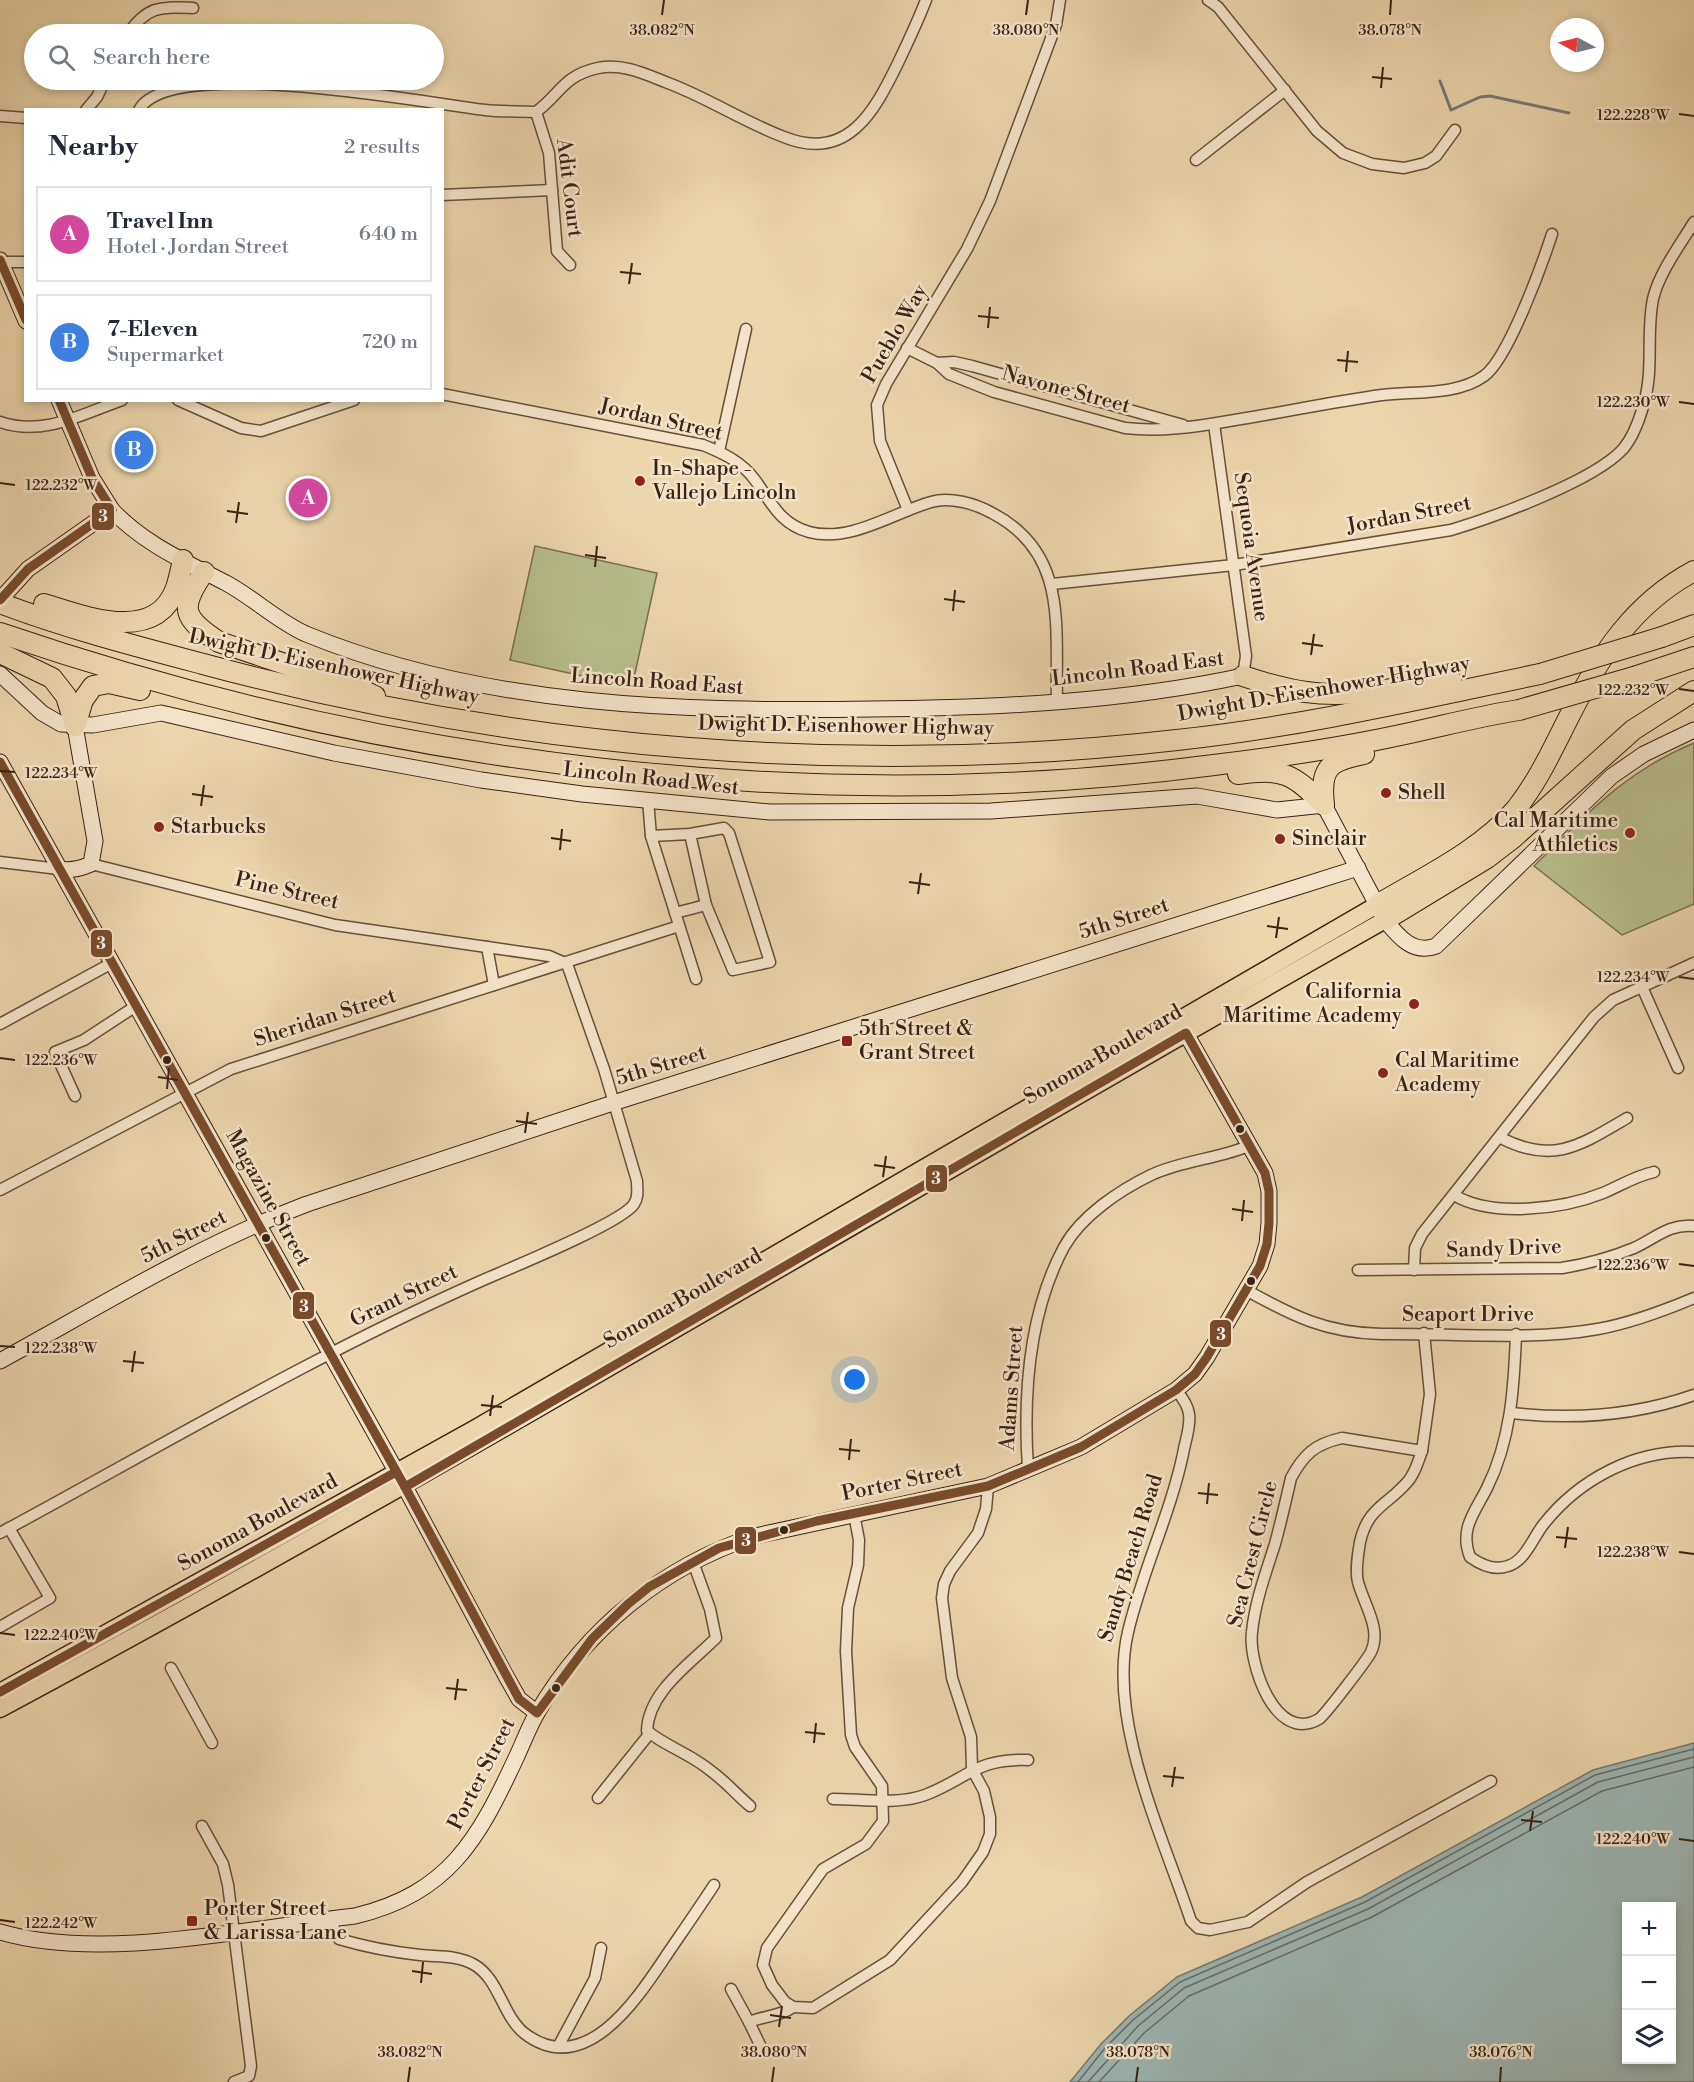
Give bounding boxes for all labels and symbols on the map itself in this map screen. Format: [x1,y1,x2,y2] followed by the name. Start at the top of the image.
[1550,18,1604,72] north arrow
[629,21,695,40] text: 38.082°N
[993,21,1059,40] text: 38.080°N
[1358,21,1422,40] text: 38.078°N
[1597,106,1670,125] text: 122.228°W
[550,136,588,240] street label: Adit Court
[856,279,934,388] street label: Pueblo Way
[999,360,1134,420] street label: Navone Street
[596,393,726,447] street label: Jordan Street
[1596,393,1670,412] text: 122.230°W
[114,428,154,472] pin: B
[651,456,797,506] place label: In-Shape - Vallejo Lincoln
[1228,471,1274,623] street label: Sequoia Avenue
[633,474,647,488] marker: In-Shape - Vallejo Lincoln
[25,476,97,495] text: 122.232°W
[288,476,328,520] pin: A
[1344,490,1474,540] street label: Jordan Street
[91,502,115,531] line badge: 3
[98,507,108,527] text: 3
[186,623,482,711] street label: Dwight D. Eisenhower Highway
[1050,645,1226,692] street label: Lincoln Road East
[1176,650,1473,728] street label: Dwight D. Eisenhower Highway
[569,663,745,701] street label: Lincoln Road East
[1597,681,1669,700] text: 122.232°W
[698,710,995,742] street label: Dwight D. Eisenhower Highway
[562,757,741,801] street label: Lincoln Road West
[25,764,98,783] text: 122.234°W
[1398,780,1446,806] place label: Shell
[1379,786,1393,800] marker: Shell
[1494,808,1618,858] place label: Cal Maritime Athletics
[171,814,266,840] place label: Starbucks
[152,820,166,834] marker: Starbucks
[1292,826,1367,852] place label: Sinclair
[1623,826,1637,840] marker: Cal Maritime Athletics
[1273,832,1287,846] marker: Sinclair
[233,866,342,916] street label: Pine Street
[1076,892,1173,946] street label: 5th Street
[90,929,113,958] line badge: 3
[96,934,106,954] text: 3
[1597,968,1670,987] text: 122.234°W
[1223,979,1403,1029] place label: California Maritime Academy
[251,983,400,1053] street label: Sheridan Street
[1407,997,1421,1011] marker: California Maritime Academy
[1019,999,1187,1111] street label: Sonoma Boulevard
[859,1016,976,1066] place label: 5th Street & Grant Street
[840,1034,854,1048] marker: 5th Street & Grant Street
[613,1040,710,1092] street label: 5th Street
[1394,1048,1519,1098] place label: Cal Maritime Academy
[25,1051,98,1070] text: 122.236°W
[161,1054,173,1066] unlabelled marker
[1376,1066,1390,1080] marker: Cal Maritime Academy
[1234,1123,1246,1135] unlabelled marker
[220,1125,317,1271] street label: Magazine Street
[925,1164,948,1193] line badge: 3
[931,1169,941,1189] text: 3
[137,1204,232,1270] street label: 5th Street
[260,1232,272,1244] unlabelled marker
[1446,1234,1562,1264] street label: Sandy Drive
[599,1243,767,1355] street label: Sonoma Boulevard
[1597,1256,1670,1275] text: 122.236°W
[346,1259,463,1333] street label: Grant Street
[1245,1275,1257,1287] unlabelled marker
[292,1291,315,1320] line badge: 3
[299,1297,309,1317] text: 3
[1402,1302,1534,1328] street label: Seaport Drive
[1209,1319,1232,1348] line badge: 3
[995,1324,1029,1453] street label: Adams Street
[1216,1325,1226,1345] text: 3
[25,1339,98,1358] text: 122.238°W
[840,1365,869,1394] your location
[839,1456,965,1507] street label: Porter Street
[174,1468,342,1578] street label: Sonoma Boulevard
[1093,1471,1169,1645] street label: Sandy Beach Road
[1222,1478,1284,1630] street label: Sea Crest Circle
[778,1524,790,1536] unlabelled marker
[734,1526,757,1555] line badge: 3
[741,1531,751,1551] text: 3
[1597,1543,1670,1562] text: 122.238°W
[24,1626,98,1645] text: 122.240°W
[550,1682,562,1694] unlabelled marker
[443,1713,522,1835] street label: Porter Street
[1596,1830,1670,1849] text: 122.240°W
[204,1896,347,1946] place label: Porter Street & Larissa Lane
[25,1914,98,1933] text: 122.242°W
[185,1914,199,1928] marker: Porter Street & Larissa Lane
[377,2043,443,2062] text: 38.082°N
[741,2043,807,2062] text: 38.080°N
[1106,2043,1170,2062] text: 38.078°N
[1469,2043,1533,2062] text: 38.076°N

